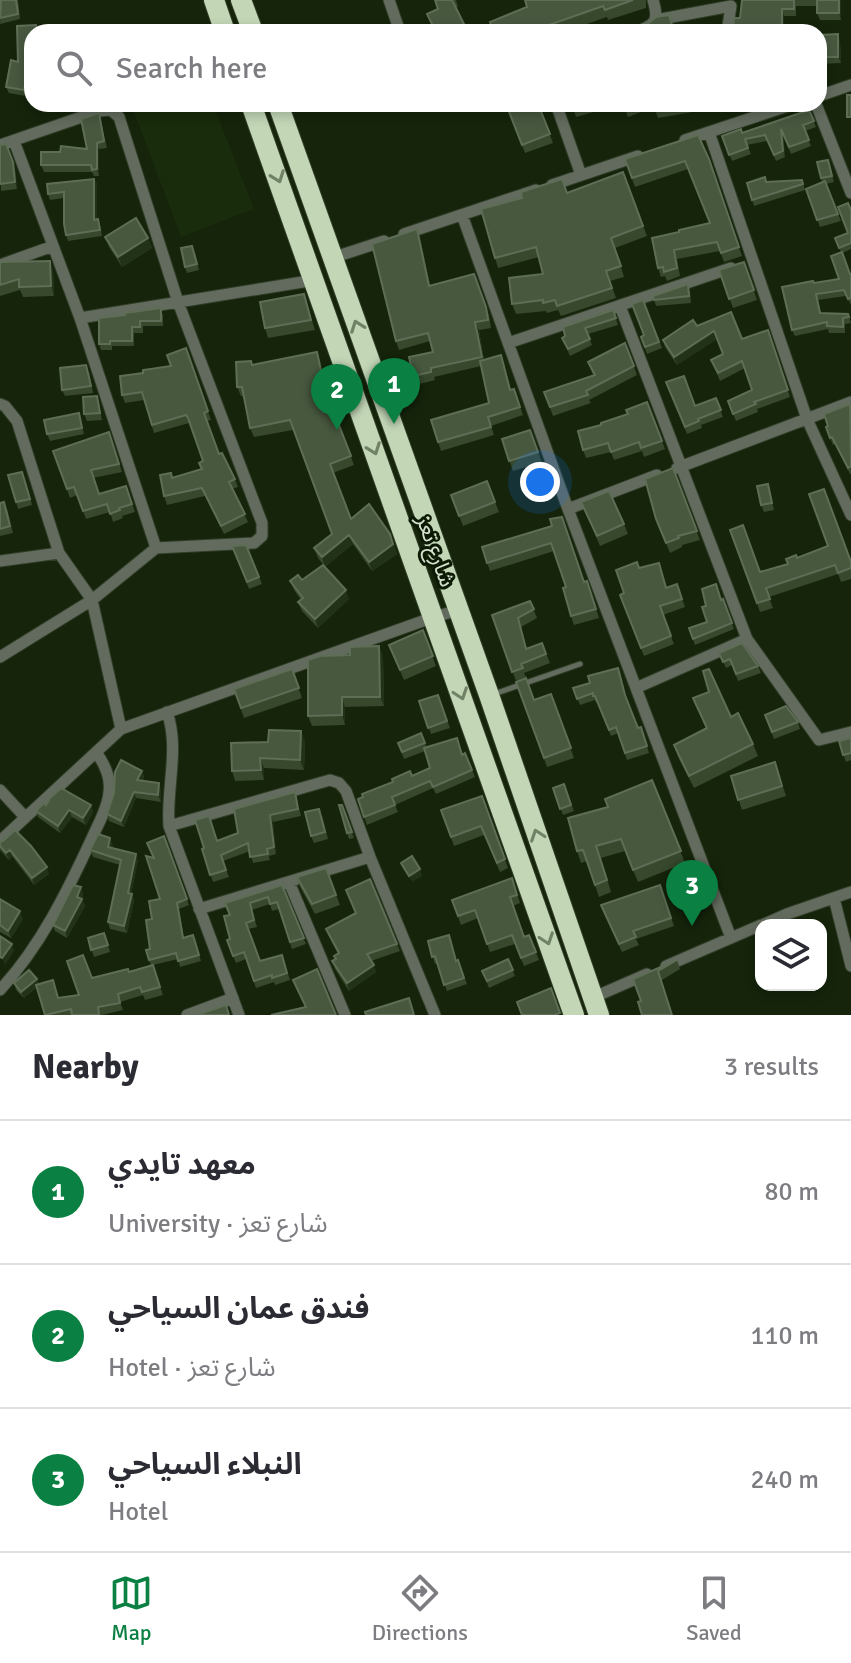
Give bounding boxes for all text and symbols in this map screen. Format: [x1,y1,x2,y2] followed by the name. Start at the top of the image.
[24,24,827,112] search box
[52,46,96,90] icon: search
[116,50,267,87] text: Search here
[268,170,284,184] one-way arrow
[350,320,367,334] one-way arrow
[368,358,420,424] pin: 1
[311,364,363,430] pin: 2
[365,441,381,455] one-way arrow
[520,462,560,502] your location
[407,510,461,592] street label: شارع تعز
[452,686,468,700] one-way arrow
[530,829,546,843] one-way arrow
[666,860,718,926] pin: 3
[755,919,827,991] map controls
[755,919,827,991] button: layers
[537,931,554,945] one-way arrow
[32,1046,139,1088] text: Nearby
[724,1051,819,1083] text: 3 results
[108,1146,256,1183] text: معهد تايدي
[51,1176,65,1208] text: 1
[764,1176,819,1208] text: 80 m
[108,1208,328,1240] text: University · شارع تعز
[108,1290,370,1327] text: فندق عمان السياحي
[51,1320,65,1352] text: 2
[750,1320,819,1352] text: 110 m
[108,1352,276,1384] text: Hotel · شارع تعز
[108,1446,302,1483] text: النبلاء السياحي
[51,1464,65,1496] text: 3
[750,1464,819,1496] text: 240 m
[108,1496,168,1528] text: Hotel
[109,1571,153,1646] tab: Map
[372,1571,468,1646] tab: Directions
[686,1571,742,1646] tab: Saved

